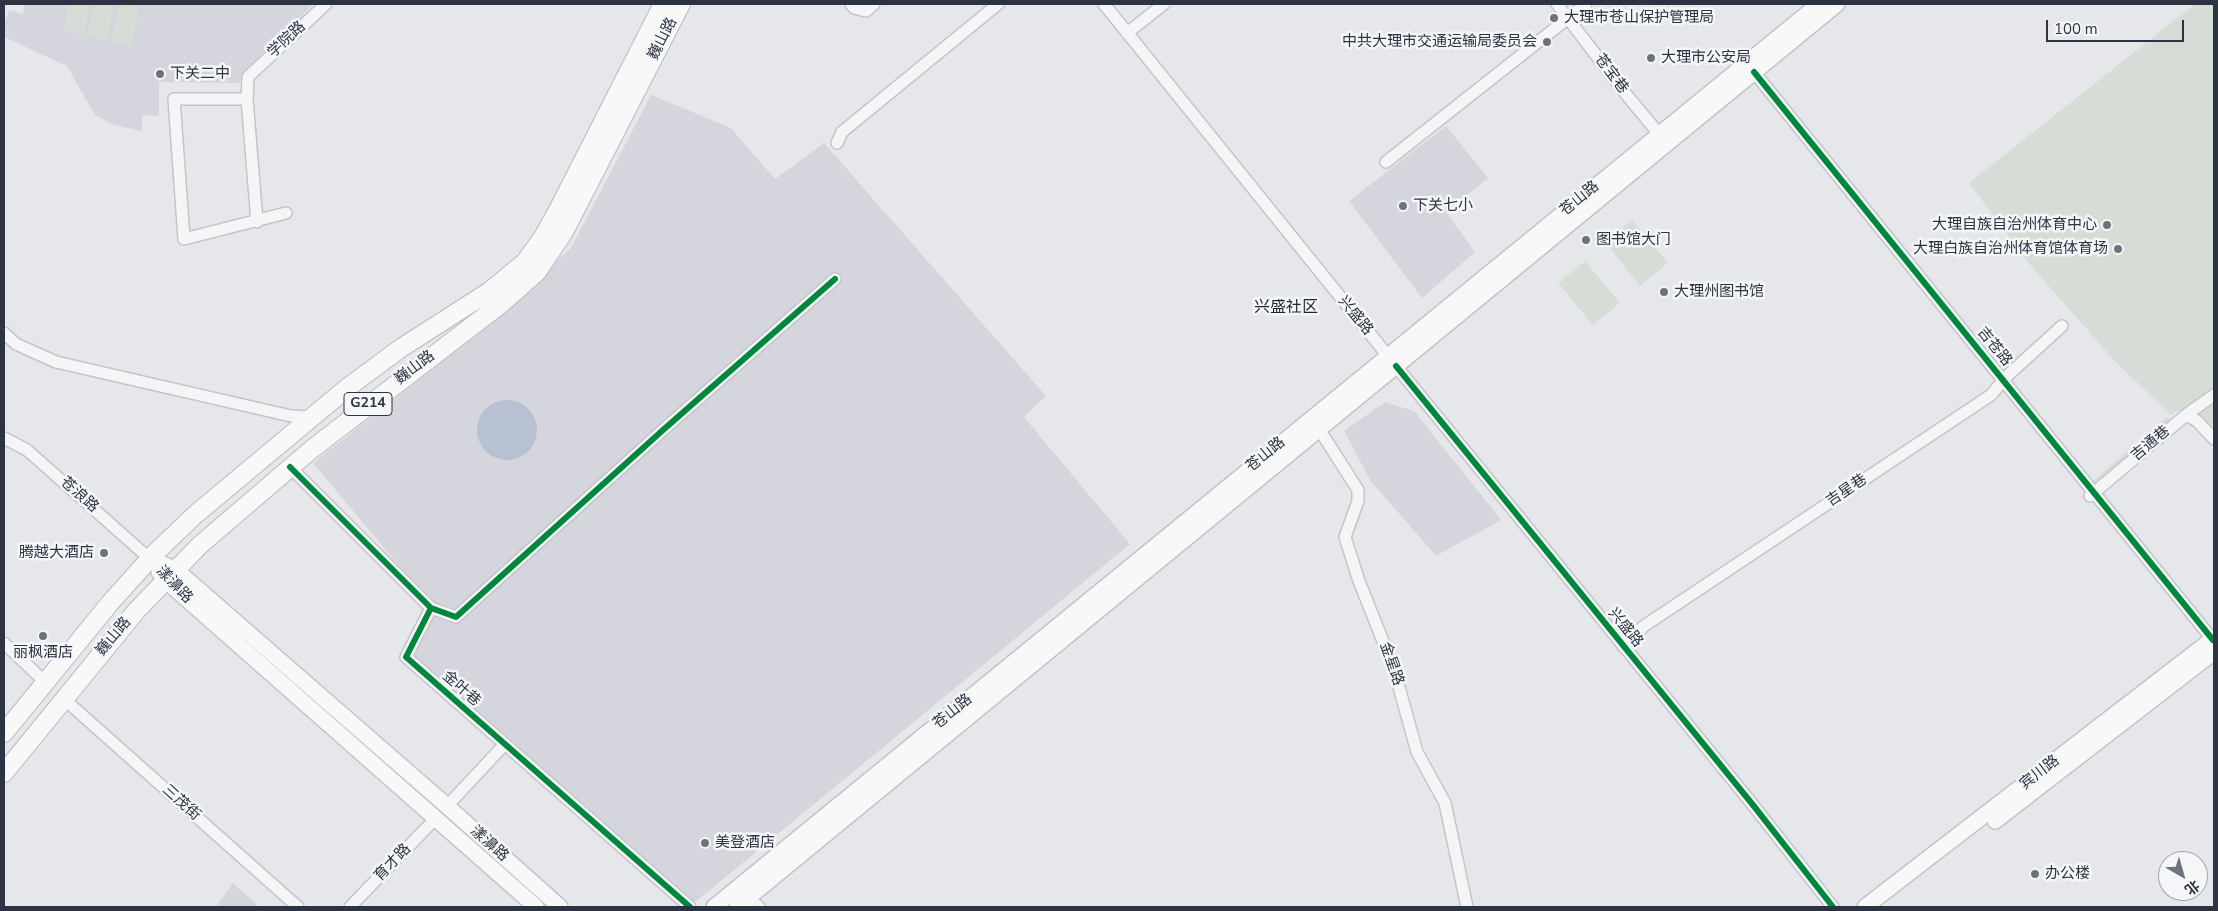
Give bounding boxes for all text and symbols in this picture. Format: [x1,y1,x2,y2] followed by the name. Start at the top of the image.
[1564,9,1714,27] place label: 大理市苍山保护管理局
[2048,10,2186,42] scale bar
[1548,12,1560,24] marker: 大理市苍山保护管理局
[645,15,681,63] street label: 巍山路
[264,18,310,62] street label: 学院路
[2054,19,2098,39] text: 100 m
[1342,33,1537,51] place label: 中共大理市交通运输局委员会
[1541,36,1553,48] marker: 中共大理市交通运输局委员会
[1661,49,1751,67] place label: 大理市公安局
[1590,51,1632,97] street label: 苍宝巷
[1645,52,1657,64] marker: 大理市公安局
[170,65,230,83] place label: 下关二中
[154,68,166,80] marker: 下关二中
[1557,178,1603,220] street label: 苍山路
[1413,197,1473,215] place label: 下关七小
[1397,200,1409,212] marker: 下关七小
[1932,216,2097,234] place label: 大理自族自治州体育中心
[2101,219,2113,231] marker: 大理自族自治州体育中心
[1596,231,1671,249] place label: 图书馆大门
[1580,234,1592,246] marker: 图书馆大门
[1913,240,2108,258] place label: 大理白族自治州体育馆体育场
[2112,243,2124,255] marker: 大理白族自治州体育馆体育场
[1674,283,1764,301] place label: 大理州图书馆
[1658,286,1670,298] marker: 大理州图书馆
[1334,293,1376,339] street label: 兴盛路
[1254,298,1318,318] district label: 兴盛社区
[1973,324,2015,370] street label: 吉苍路
[392,347,438,389] street label: 巍山路
[344,392,392,416] road number: G214
[2128,423,2174,465] street label: 吉通巷
[1243,434,1289,476] street label: 苍山路
[1823,471,1871,511] street label: 吉星巷
[56,473,102,517] street label: 苍浪路
[19,544,94,562] place label: 腾越大酒店
[98,547,110,559] marker: 腾越大酒店
[152,563,196,607] street label: 漾濞路
[1604,605,1646,651] street label: 兴盛路
[93,614,135,660] street label: 巍山路
[37,630,49,642] marker: 丽枫酒店
[1375,640,1407,688] street label: 金星路
[13,644,73,662] place label: 丽枫酒店
[438,667,484,711] street label: 金叶巷
[930,691,976,733] street label: 苍山路
[2017,752,2063,794] street label: 宾川路
[158,781,204,825] street label: 三茂街
[466,822,512,866] street label: 漾濞路
[715,834,775,852] place label: 美登酒店
[699,837,711,849] marker: 美登酒店
[371,841,415,885] street label: 育才路
[2158,851,2208,901] north arrow
[2045,865,2090,883] place label: 办公楼
[2029,868,2041,880] marker: 办公楼
[2181,876,2203,899] text: 北

